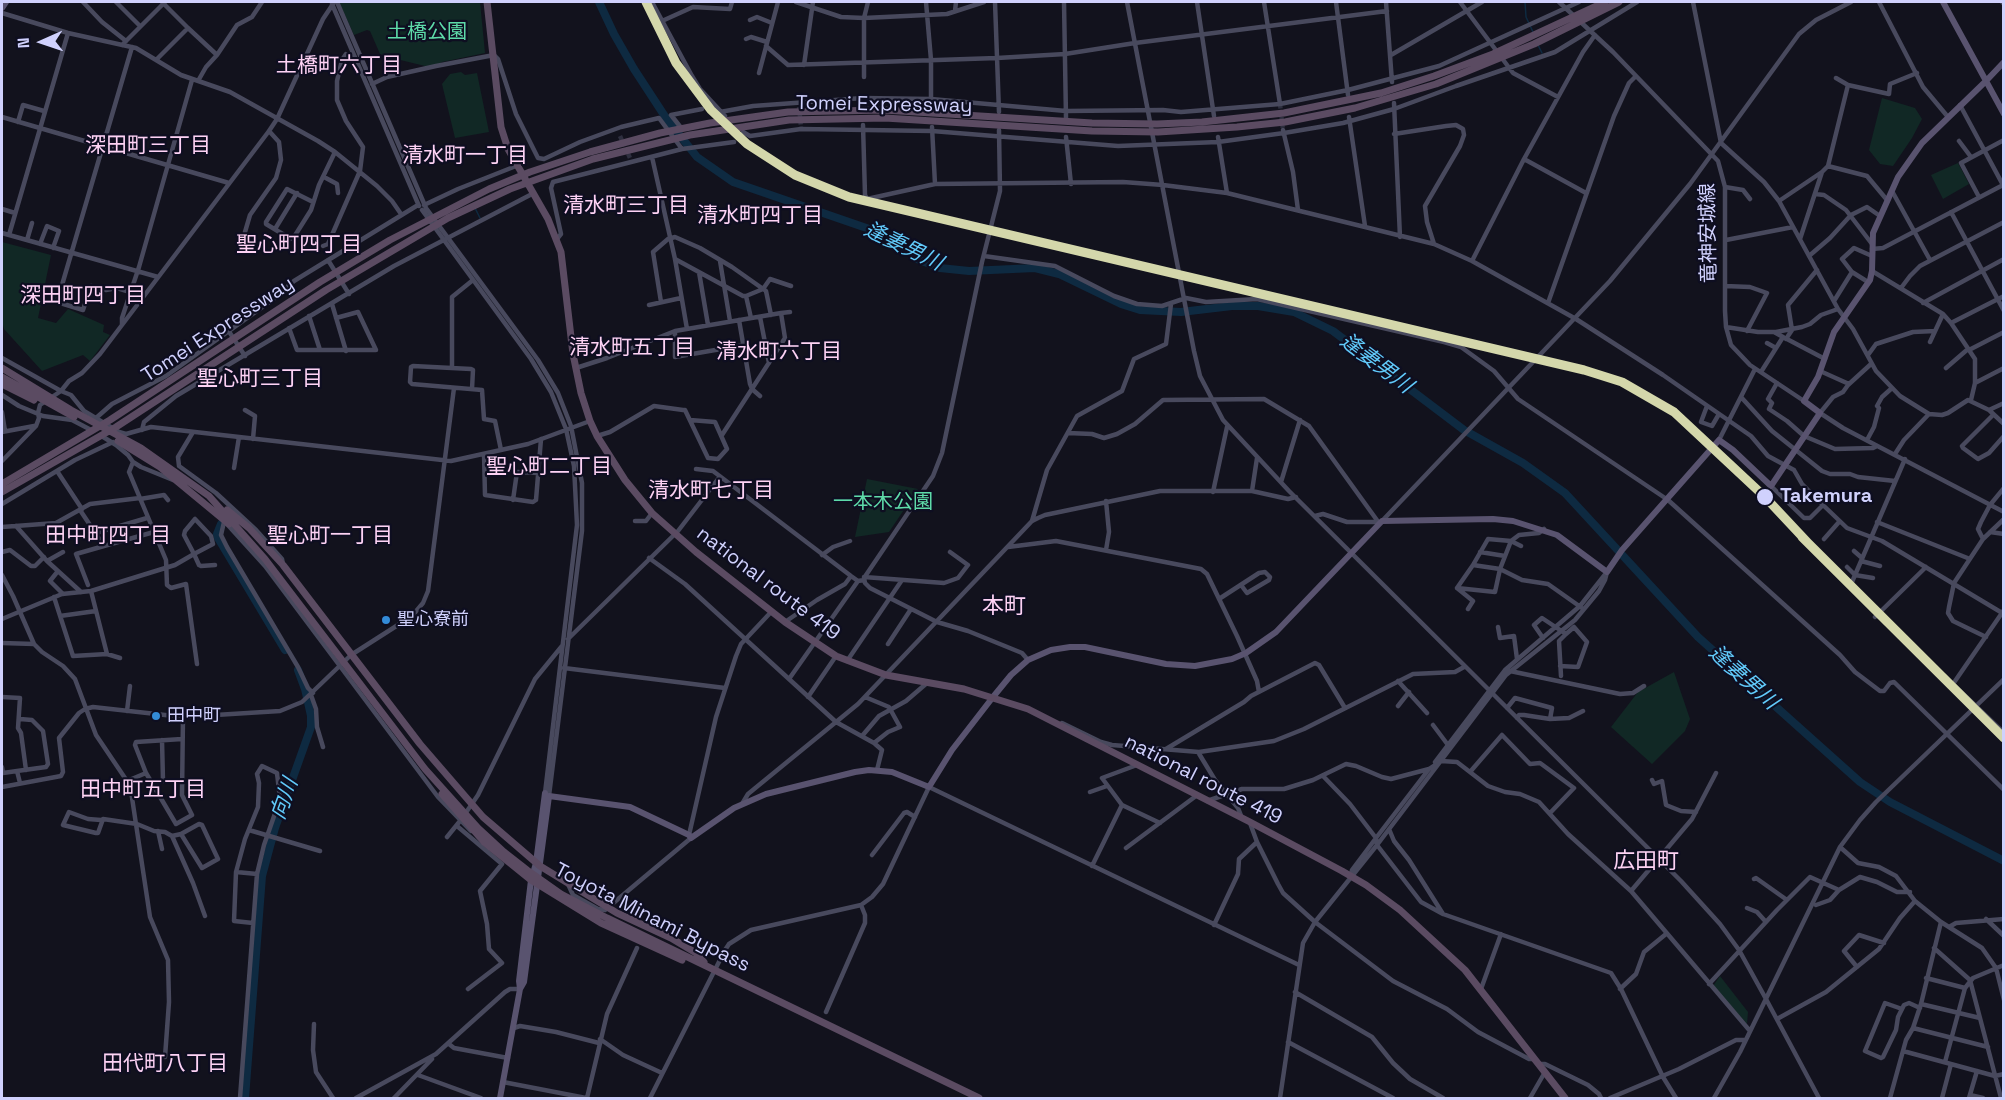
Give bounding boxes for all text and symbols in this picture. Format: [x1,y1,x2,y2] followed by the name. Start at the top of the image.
[12,12,72,72] north arrow
[387,21,467,45] park label: 土橋公園
[13,37,34,49] text: N
[276,53,402,79] district label: 土橋町六丁目
[796,91,972,119] street label: Tomei Expressway
[85,133,211,159] district label: 深田町三丁目
[402,143,528,169] district label: 清水町一丁目
[1696,183,1722,283] street label: 竜神安城線
[563,193,689,219] district label: 清水町三丁目
[697,203,823,229] district label: 清水町四丁目
[860,217,946,277] water label: 逢妻男川
[236,232,362,258] district label: 聖心町四丁目
[137,272,299,388] street label: Tomei Expressway
[20,283,146,309] district label: 深田町四丁目
[1335,329,1417,399] water label: 逢妻男川
[569,335,695,361] district label: 清水町五丁目
[716,339,842,365] district label: 清水町六丁目
[197,366,323,392] district label: 聖心町三丁目
[486,454,612,480] district label: 聖心町二丁目
[648,478,774,504] district label: 清水町七丁目
[1780,485,1872,509] place label: Takemura
[1755,487,1775,507] marker: Takemura
[833,491,933,515] park label: 一本木公園
[691,522,845,646] street label: national route 419
[45,523,171,549] district label: 田中町四丁目
[267,523,393,549] district label: 聖心町一丁目
[982,594,1026,620] district label: 本町
[397,609,469,631] place label: 聖心寮前
[380,614,392,626] marker: 聖心寮前
[1703,641,1783,715] water label: 逢妻男川
[167,705,221,727] place label: 田中町
[150,710,162,722] marker: 田中町
[1120,730,1286,830] street label: national route 419
[266,775,304,823] water label: 向川
[80,777,206,803] district label: 田中町五丁目
[1613,849,1679,875] district label: 広田町
[550,858,754,978] street label: Toyota Minami Bypass
[102,1051,228,1077] district label: 田代町八丁目

